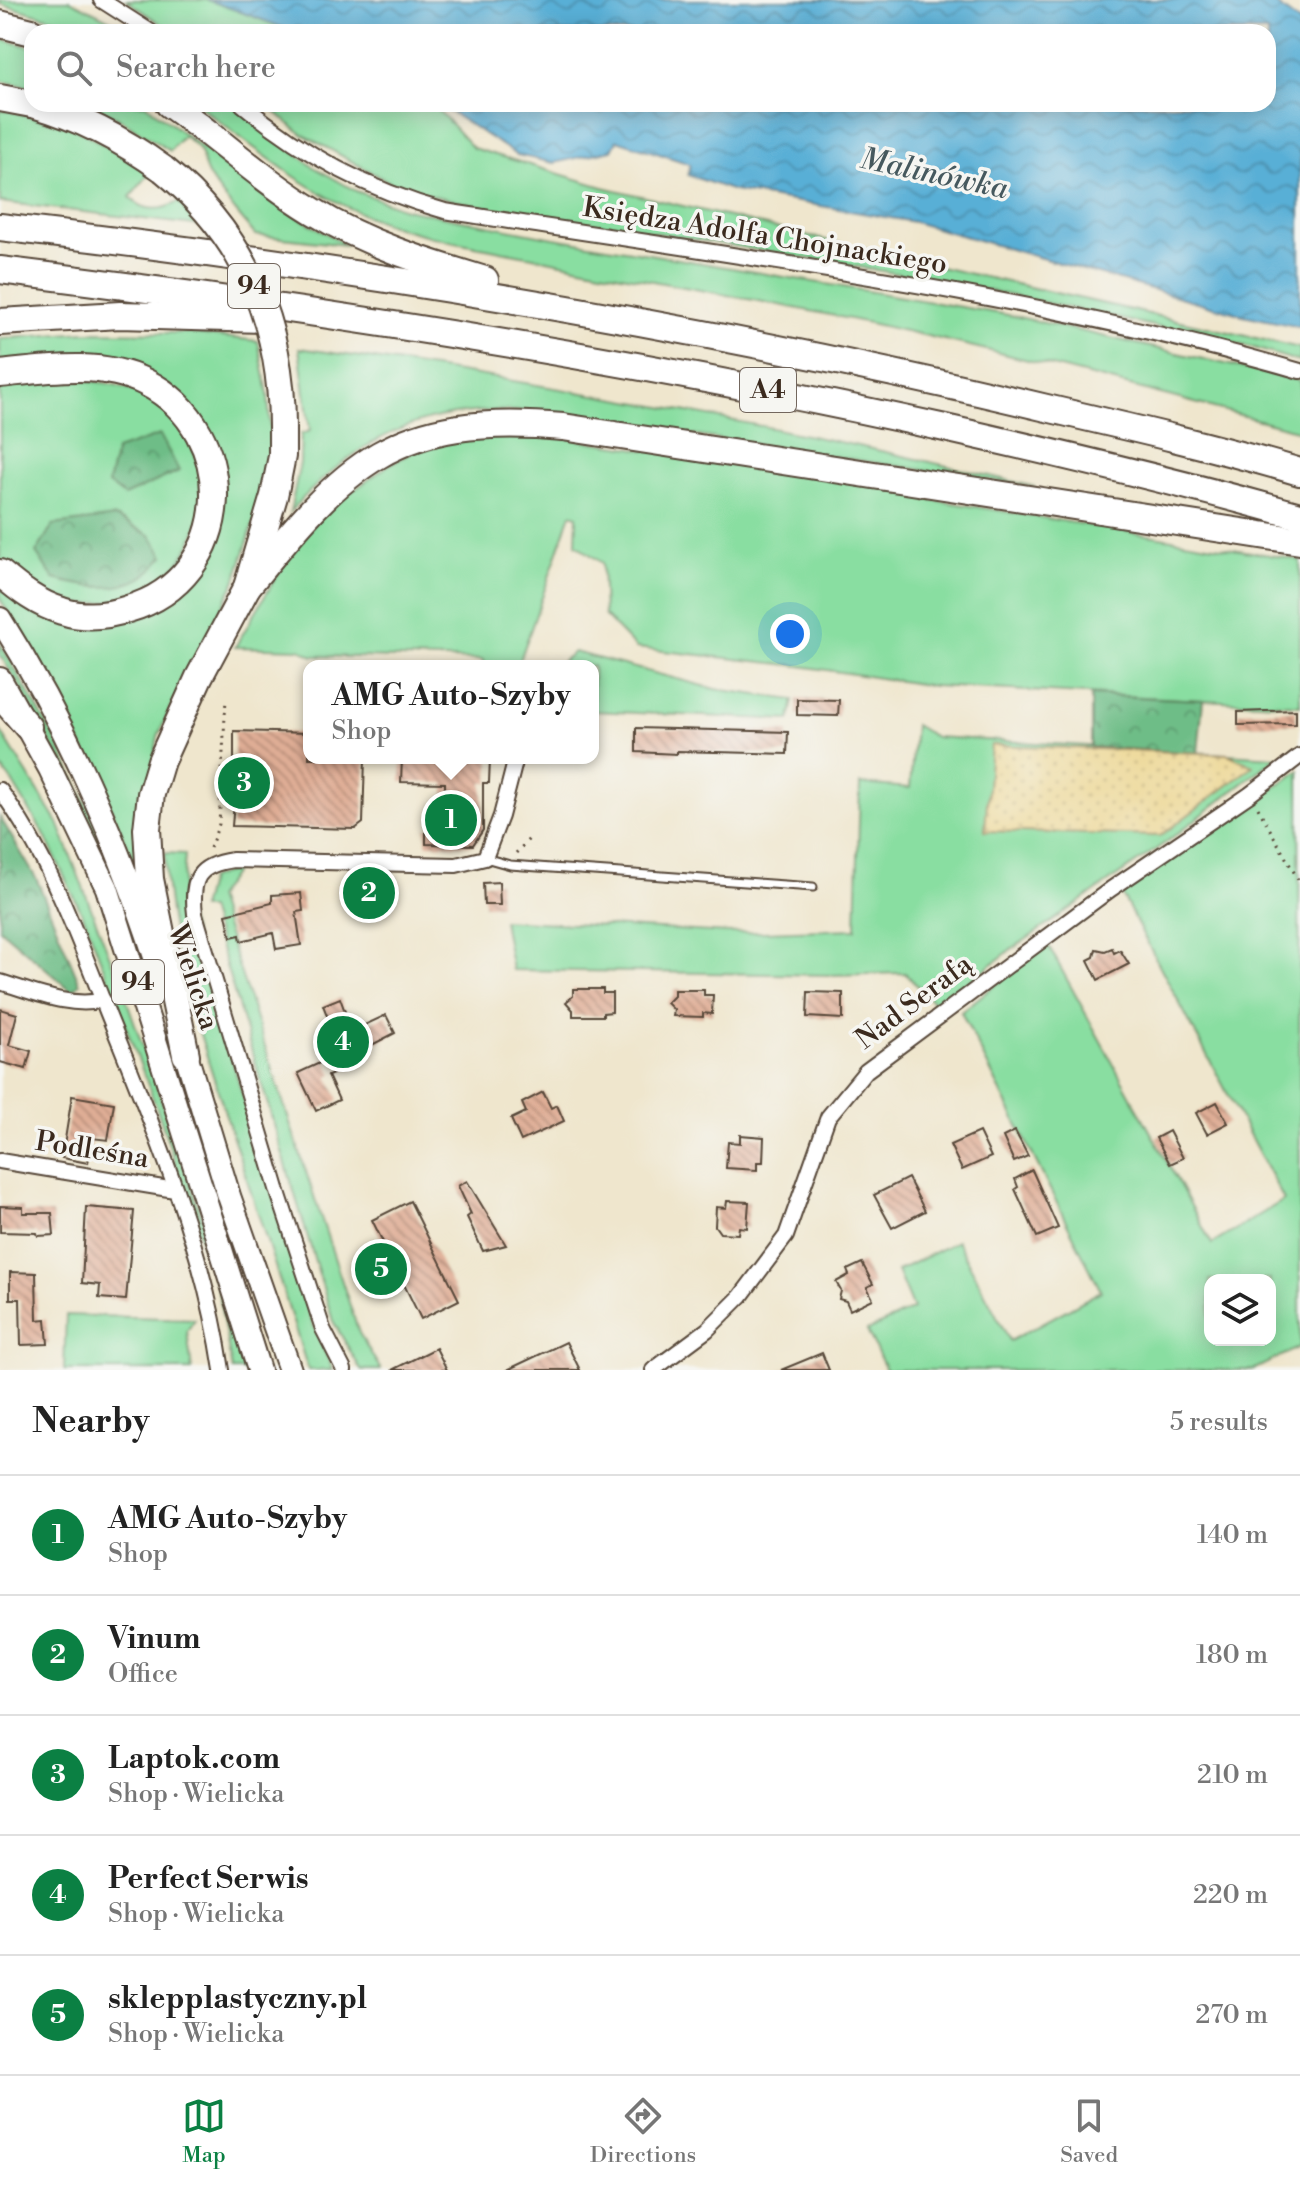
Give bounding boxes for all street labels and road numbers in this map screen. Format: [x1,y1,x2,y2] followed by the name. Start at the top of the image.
[580,190,950,282] street label: Księdza Adolfa Chojnackiego
[228,264,280,308] road number: 94
[740,368,796,412] road number: A4
[159,919,227,1035] street label: Wielicka
[849,946,980,1057] street label: Nad Serafą
[112,960,164,1004] road number: 94
[33,1124,152,1176] street label: Podleśna

